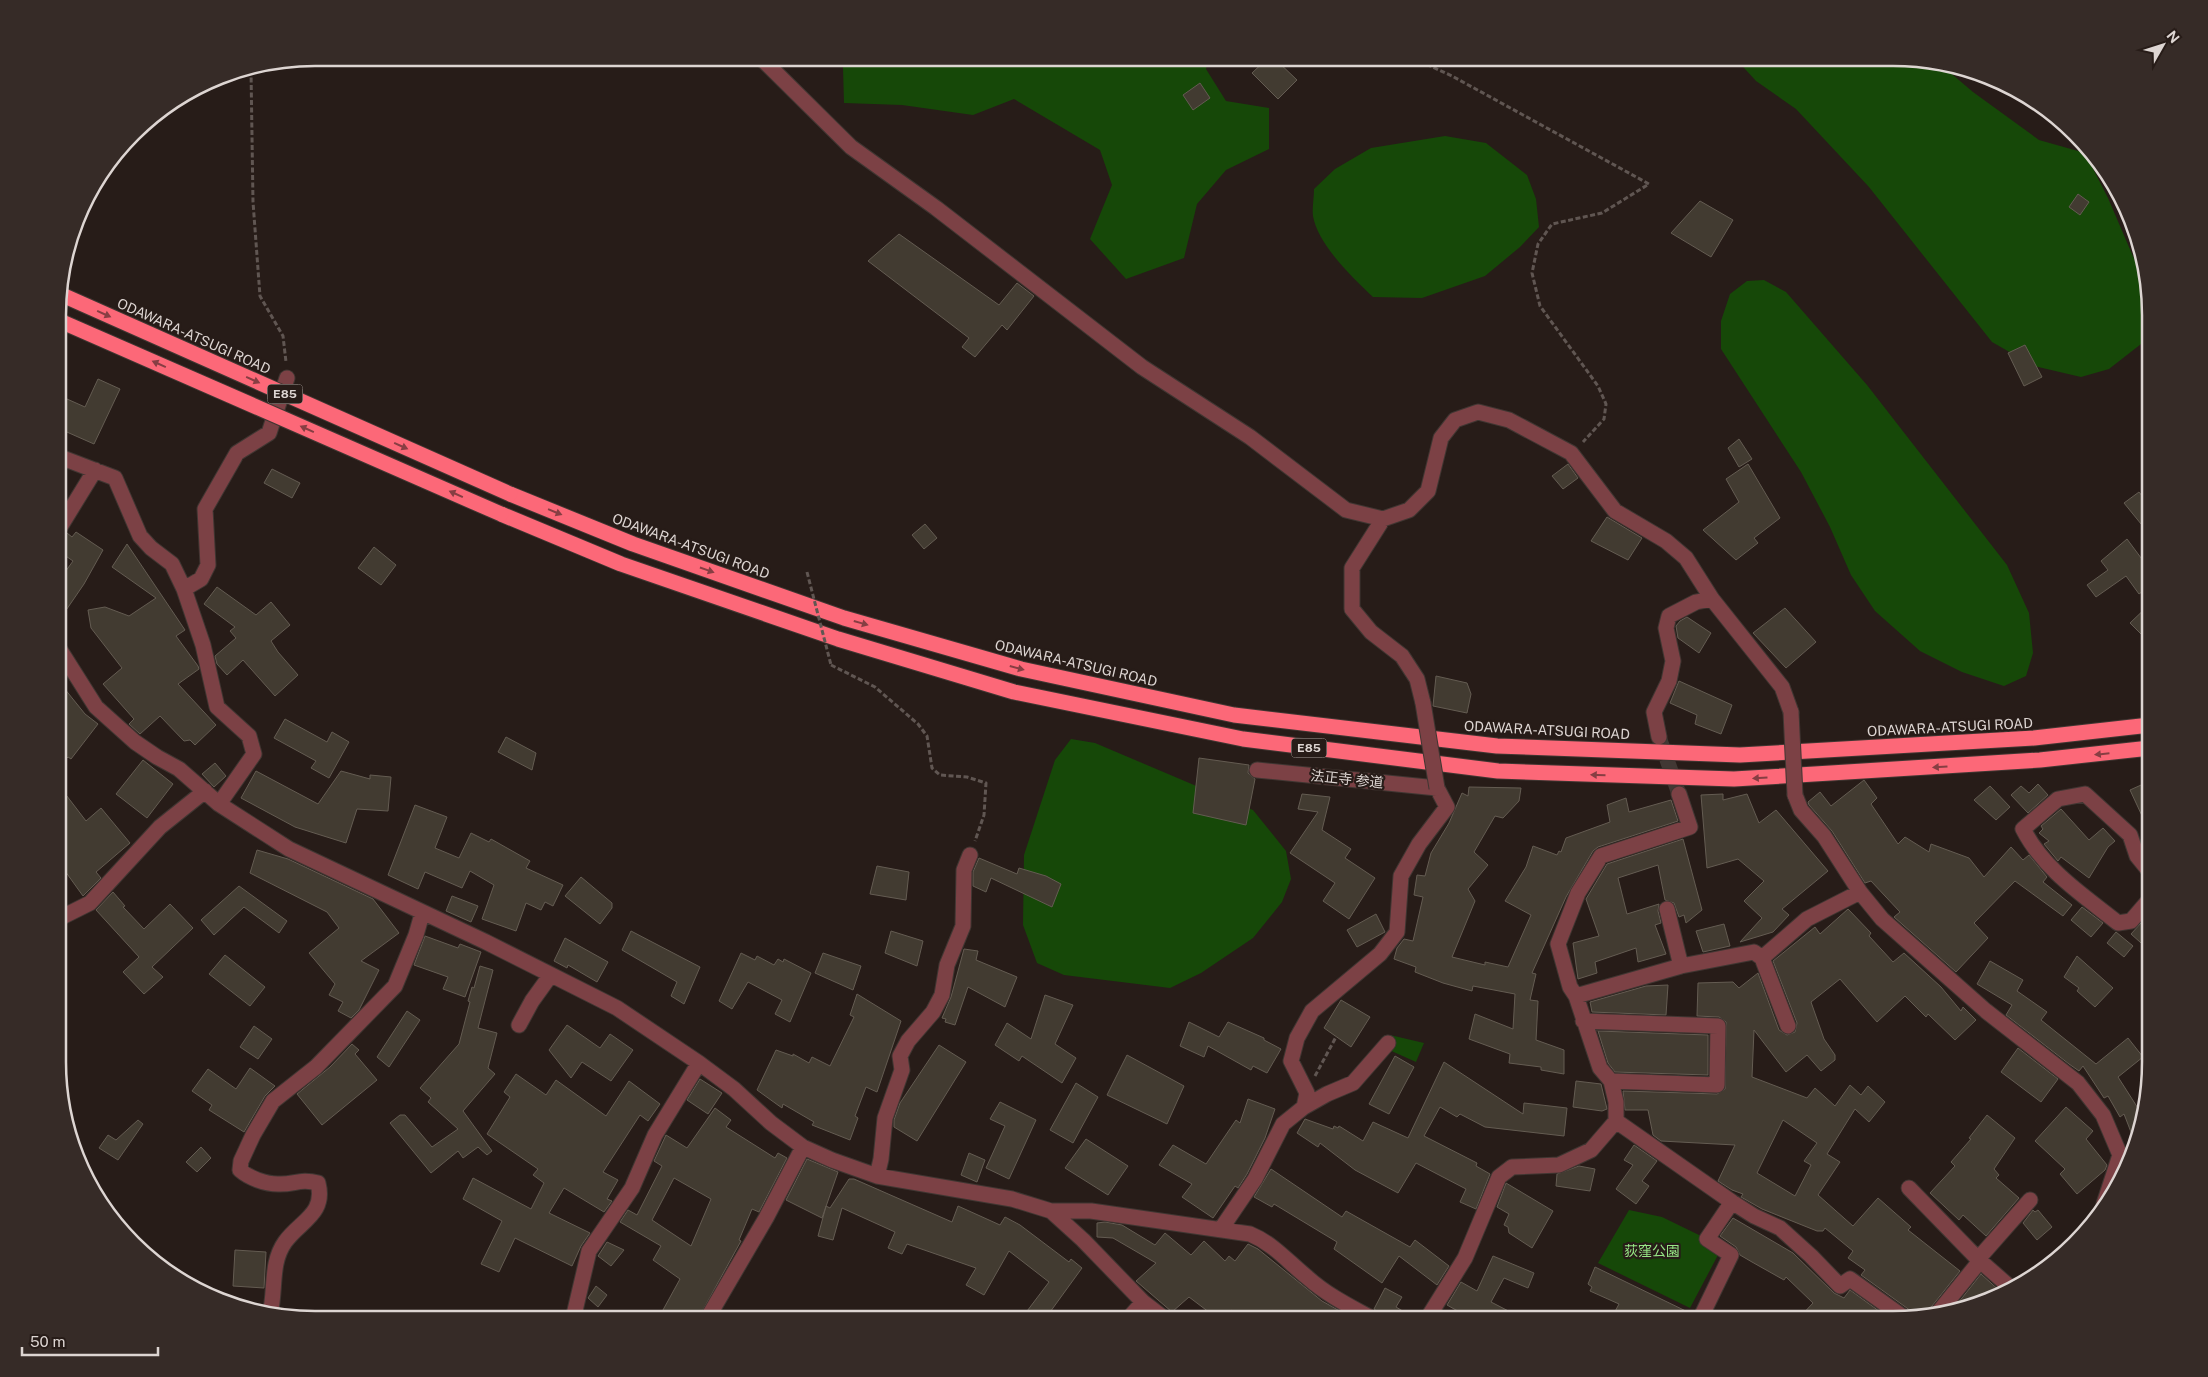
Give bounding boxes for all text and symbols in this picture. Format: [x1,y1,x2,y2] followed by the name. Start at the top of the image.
[2138,20,2188,70] north arrow
[2163,28,2183,46] text: N
[115,295,273,377] street label: ODAWARA-ATSUGI ROAD
[97,310,111,318] one-way arrow
[152,359,166,367] one-way arrow
[246,376,260,384] one-way arrow
[268,384,302,404] road number: E85
[300,425,314,433] one-way arrow
[394,442,408,450] one-way arrow
[449,490,463,498] one-way arrow
[548,509,562,517] one-way arrow
[610,510,772,582] street label: ODAWARA-ATSUGI ROAD
[700,566,715,574] one-way arrow
[853,619,868,627] one-way arrow
[993,637,1159,689] street label: ODAWARA-ATSUGI ROAD
[1009,664,1024,672] one-way arrow
[1867,715,2033,739] street label: ODAWARA-ATSUGI ROAD
[1464,718,1630,742] street label: ODAWARA-ATSUGI ROAD
[1292,738,1326,758] road number: E85
[2093,750,2109,758] one-way arrow
[1931,763,1947,771] one-way arrow
[1310,767,1384,791] street label: 法正寺 参道
[1589,770,1605,778] one-way arrow
[1752,774,1768,782] one-way arrow
[1624,1243,1680,1259] park label: 荻窪公園
[22,1324,159,1356] scale bar
[30,1333,65,1350] text: 50 m

